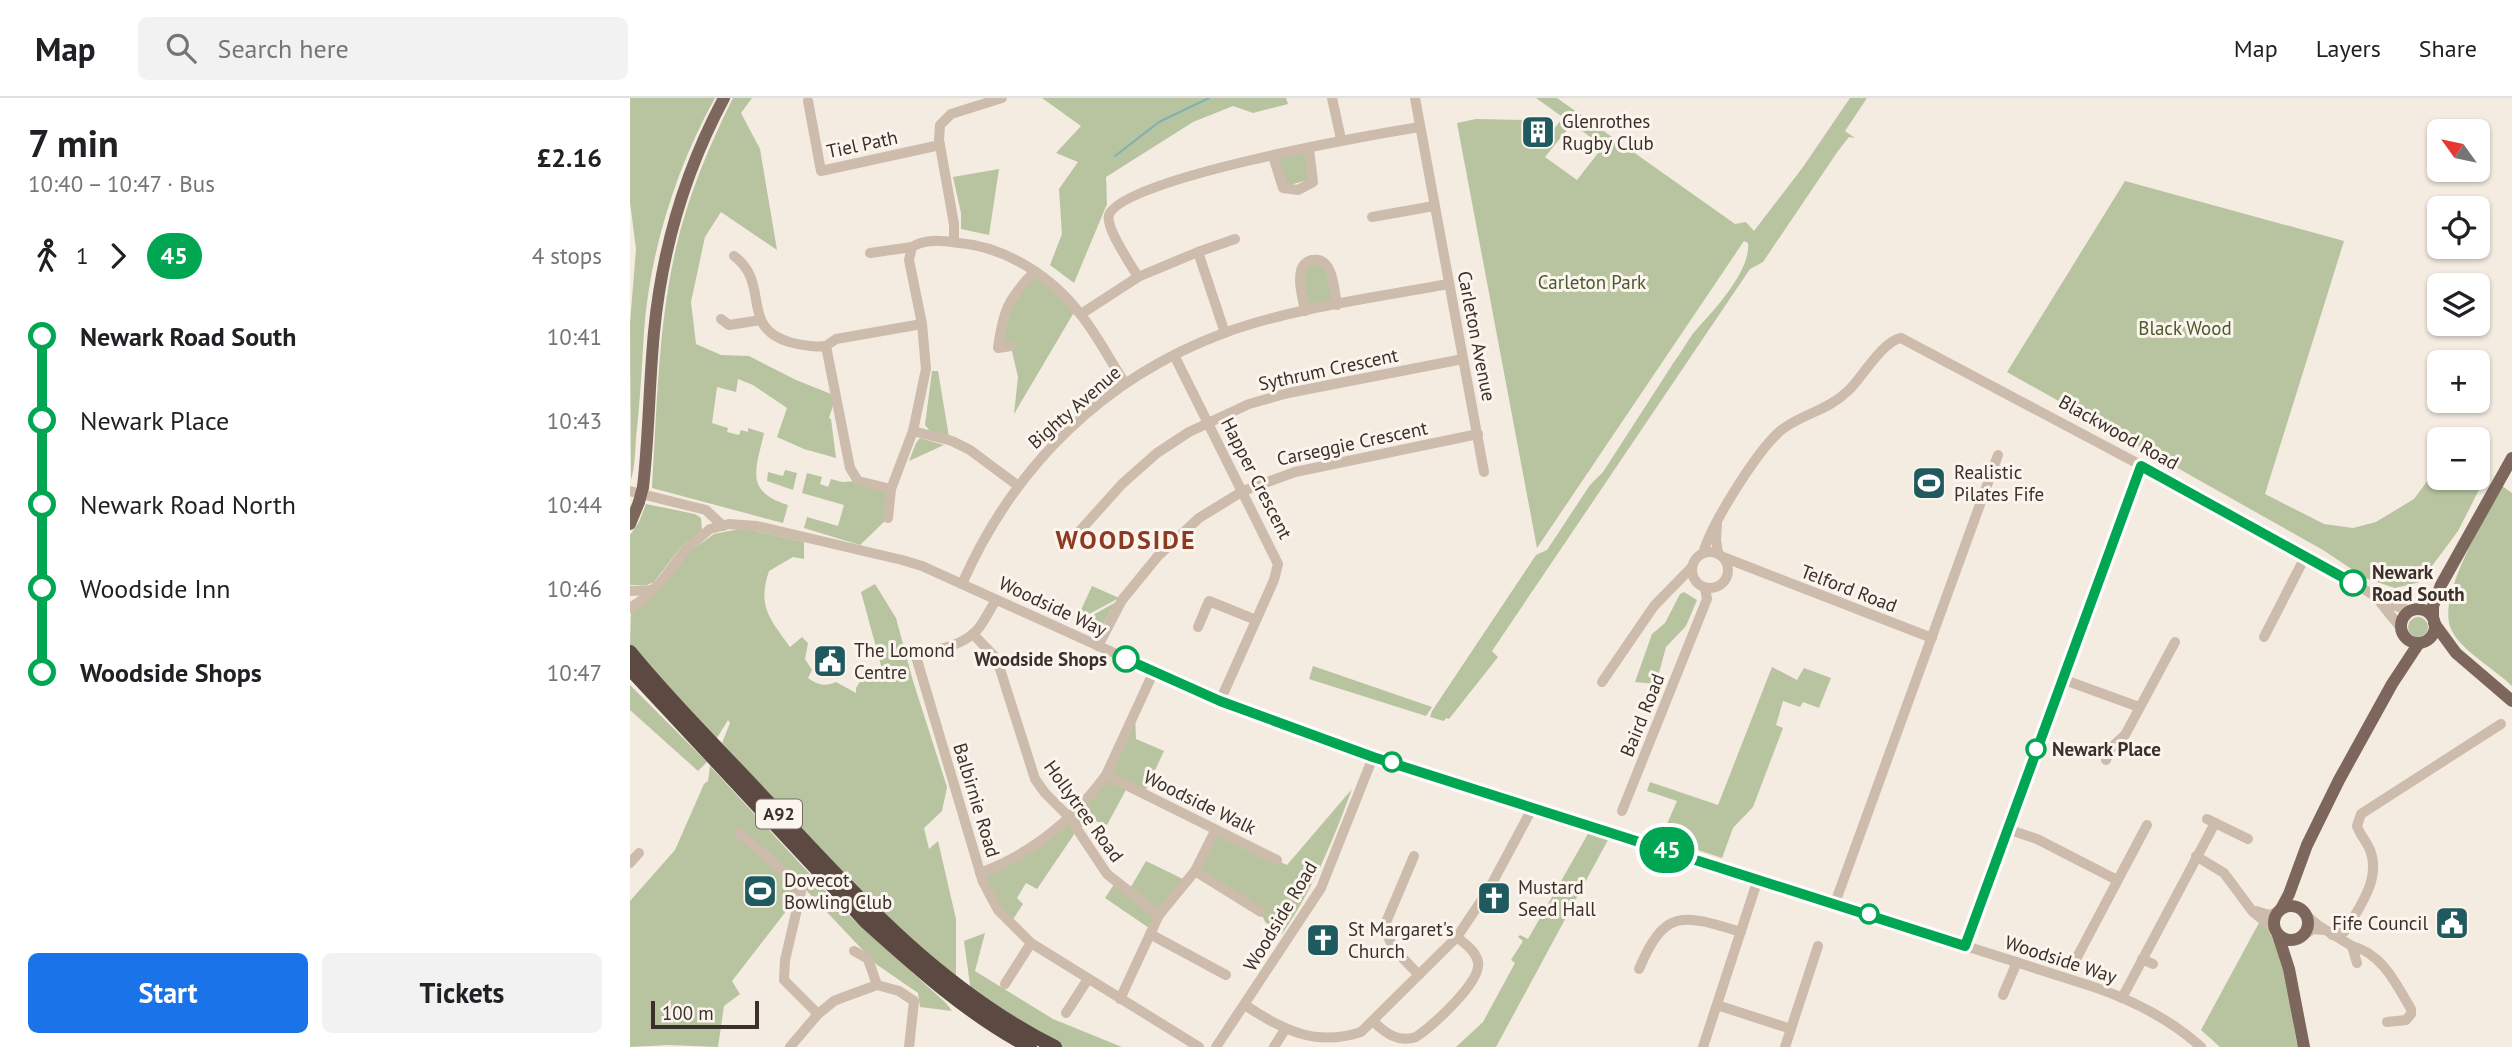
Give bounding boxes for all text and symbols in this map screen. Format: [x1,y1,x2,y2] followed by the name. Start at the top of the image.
[138,17,628,80] search box
[35,27,96,70] text: Map
[162,29,200,67] icon: search
[218,32,349,65] text: Search here
[2234,33,2278,64] text: Map
[2316,33,2381,64] text: Layers
[2419,33,2477,64] text: Share
[1562,109,1654,155] place label: Glenrothes Rugby Club
[1519,113,1557,151] building icon: Glenrothes Rugby Club
[28,118,119,167] text: 7 min
[2427,119,2490,182] north arrow
[2427,119,2490,490] map controls
[824,125,900,163] street label: Tiel Path
[537,141,602,174] text: £2.16
[28,169,215,198] text: 10:40 – 10:47 · Bus
[2427,196,2490,259] button: locate
[28,237,66,275] icon: walk
[99,237,137,275] icon: forward
[161,240,188,271] text: 45
[76,241,89,270] text: 1
[532,241,602,270] text: 4 stops
[1453,269,1501,403] street label: Carleton Avenue
[1538,270,1646,294] park label: Carleton Park
[2427,273,2490,336] button: layers
[2138,316,2232,340] park label: Black Wood
[80,320,296,353] text: Newark Road South
[547,322,602,351] text: 10:41
[1256,342,1401,396] street label: Sythrum Crescent
[2427,350,2490,413] button: +
[1023,360,1125,454] street label: Bighty Avenue
[2055,389,2183,475] street label: Blackwood Road
[80,404,229,437] text: Newark Place
[547,406,602,435] text: 10:43
[1216,413,1298,543] street label: Happer Crescent
[1275,415,1430,471] street label: Carseggie Crescent
[2427,427,2490,490] button: −
[1954,460,2044,506] place label: Realistic Pilates Fife
[1910,464,1948,502] sports icon: Realistic Pilates Fife
[80,488,296,521] text: Newark Road North
[547,490,602,519] text: 10:44
[1056,523,1196,556] district label: WOODSIDE
[1797,559,1901,617] street label: Telford Road
[2372,560,2465,606] place label: Newark Road South
[2340,570,2366,596] marker: Newark Road South
[995,571,1111,642] street label: Woodside Way
[80,572,230,605] text: Woodside Inn
[547,574,602,603] text: 10:46
[854,638,955,684] place label: The Lomond Centre
[811,642,849,680] public building icon: The Lomond Centre
[1113,646,1139,672] marker: Woodside Shops
[974,647,1107,671] place label: Woodside Shops
[80,656,262,689] text: Woodside Shops
[547,658,602,687] text: 10:47
[1614,670,1670,760] street label: Baird Road
[2052,737,2161,761] place label: Newark Place
[2026,739,2046,759] marker: Newark Place
[948,740,1006,860] street label: Balbirnie Road
[1382,752,1402,772] unlabelled marker
[1039,755,1129,867] street label: Hollytree Road
[1140,764,1260,840] street label: Woodside Walk
[756,800,802,828] road number: A92
[1636,827,1698,873] line badge: 45
[1653,834,1681,865] text: 45
[1238,857,1322,975] street label: Woodside Road
[784,868,892,914] place label: Dovecot Bowling Club
[741,872,779,910] sports icon: Dovecot Bowling Club
[1518,875,1596,921] place label: Mustard Seed Hall
[1475,879,1513,917] church icon: Mustard Seed Hall
[1859,904,1879,924] unlabelled marker
[2433,904,2471,942] public building icon: Fife Council
[2332,911,2428,935] place label: Fife Council
[1348,917,1454,963] place label: St Margaret's Church
[1304,921,1342,959] church icon: St Margaret's Church
[2002,930,2120,988] street label: Woodside Way
[28,953,308,1033] button: Start
[322,953,602,1033] button: Tickets
[651,998,760,1030] scale bar
[662,1001,714,1025] text: 100 m

